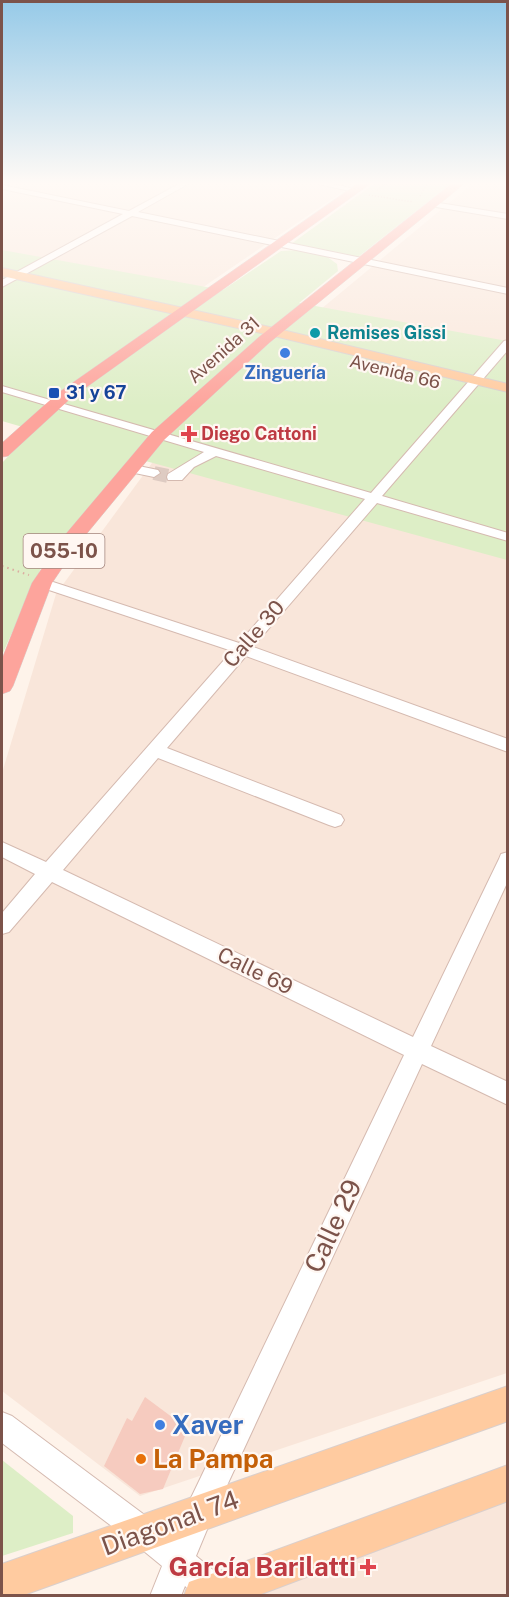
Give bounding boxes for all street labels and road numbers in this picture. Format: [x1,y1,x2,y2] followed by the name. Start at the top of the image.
[183,312,264,387] street label: Avenida 31
[347,350,443,393] street label: Avenida 66
[23,534,104,568] road number: 055-10
[218,595,290,672] street label: Calle 30
[213,942,297,999] street label: Calle 69
[297,1174,368,1277] street label: Calle 29
[97,1483,243,1562] street label: Diagonal 74

